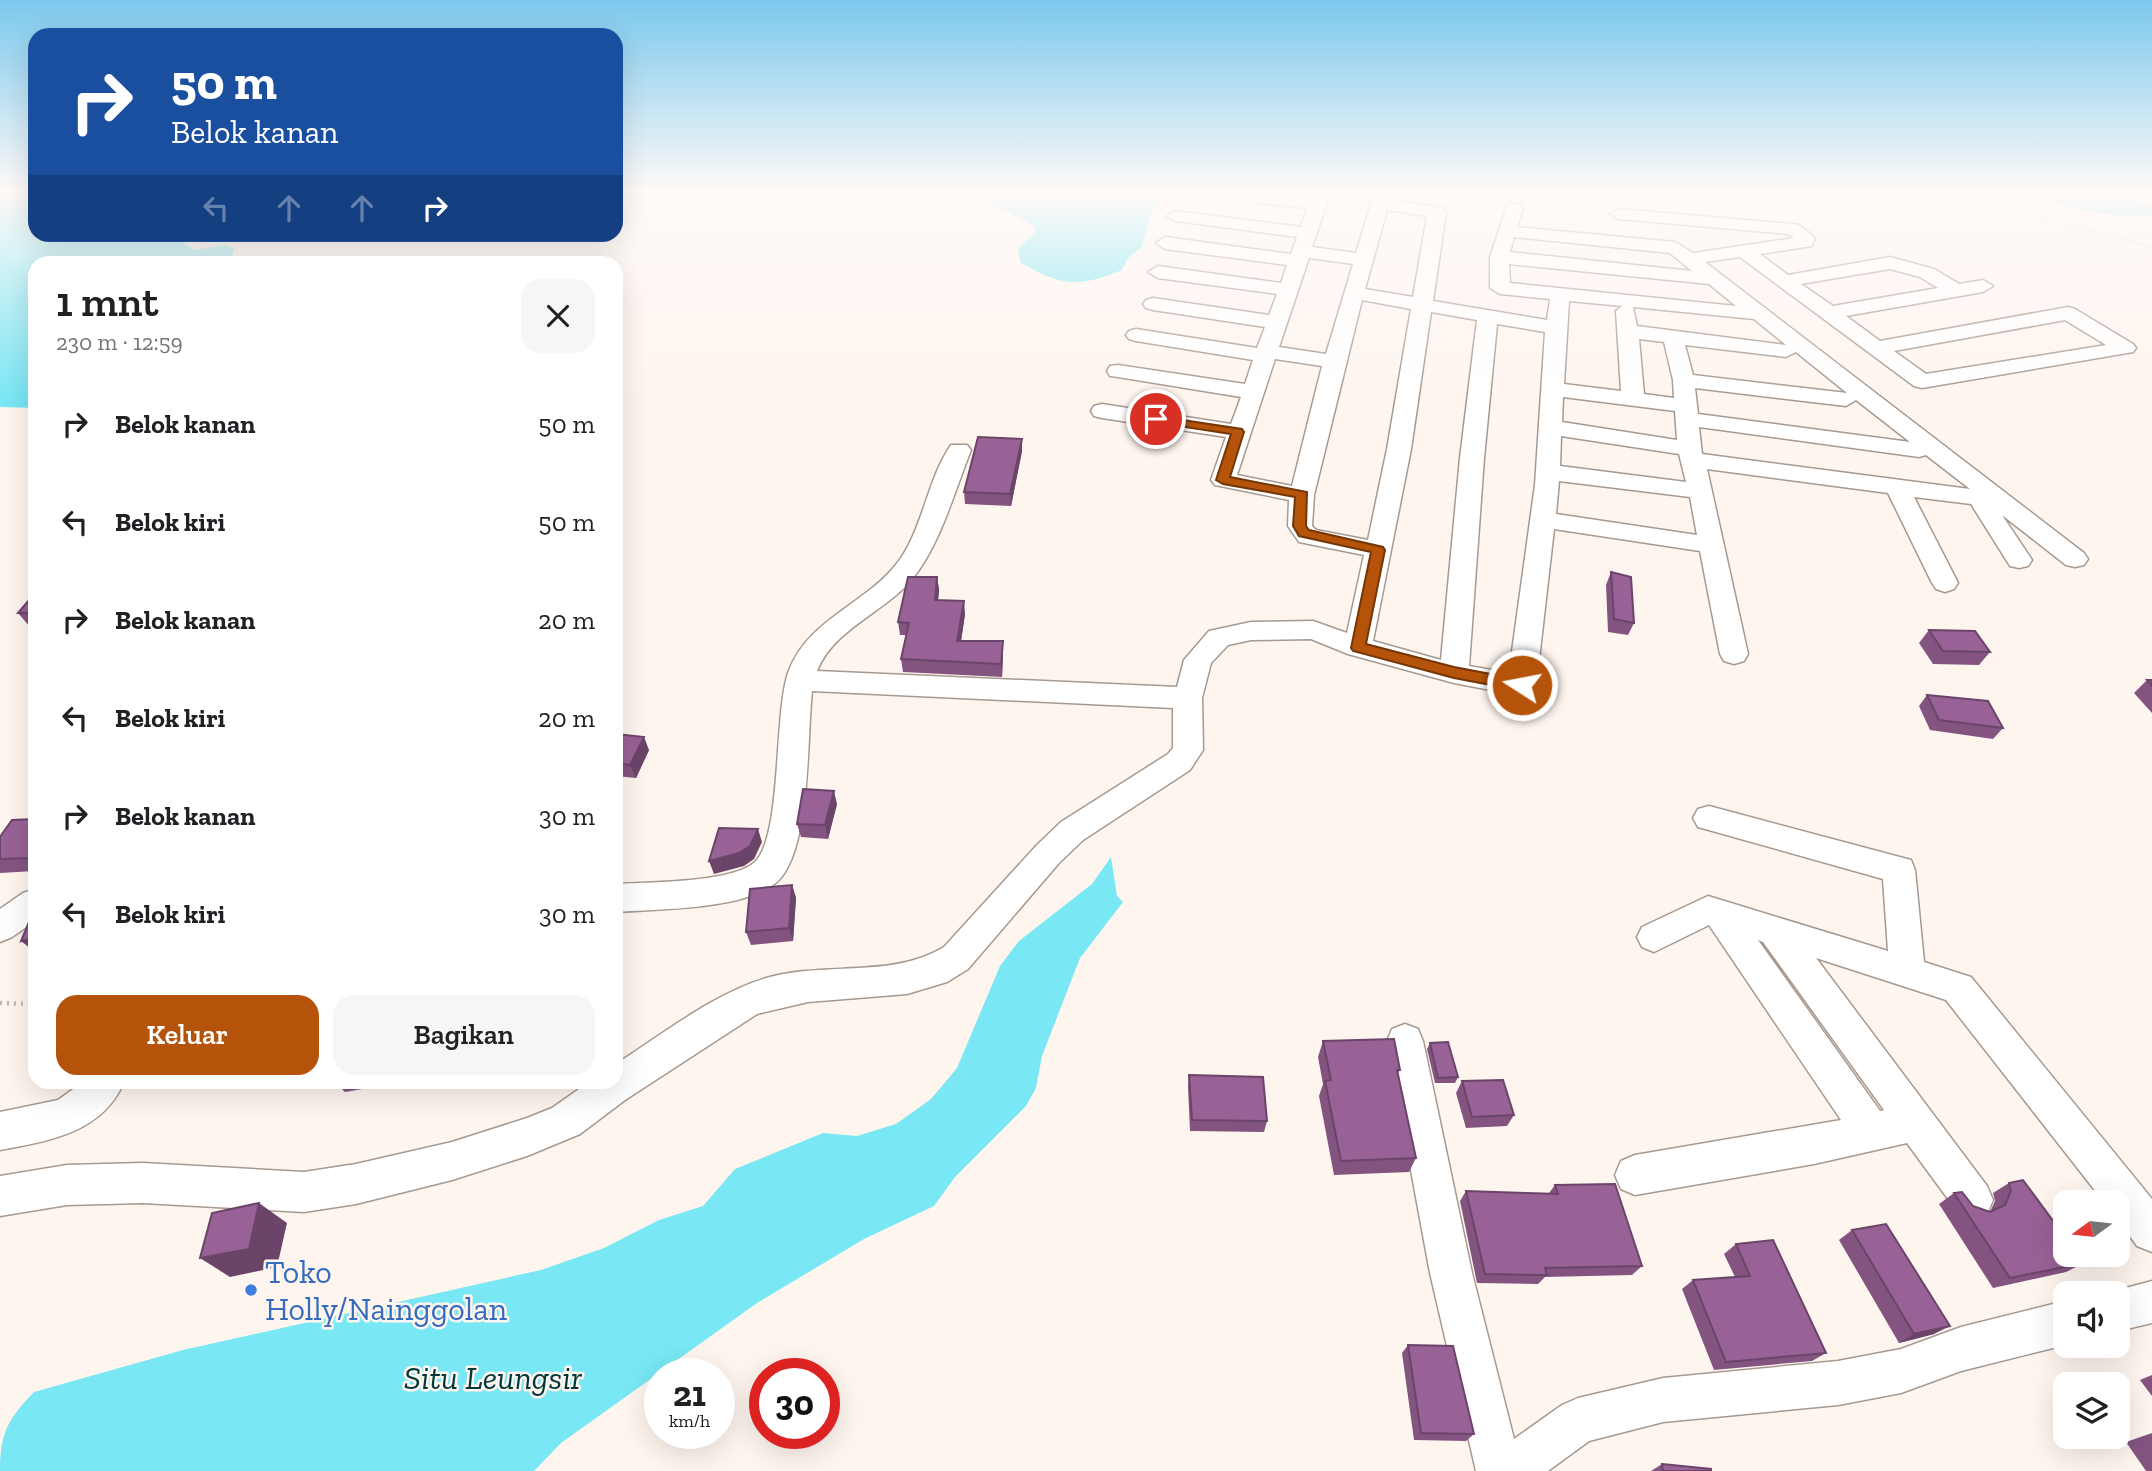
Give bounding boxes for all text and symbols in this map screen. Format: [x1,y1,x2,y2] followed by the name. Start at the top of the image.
[171,53,277,112] text: 50 m
[56,56,147,147] icon: right
[171,113,338,151] text: Belok kanan
[197,189,235,227] icon: left
[270,189,308,227] icon: ahead
[343,189,381,227] icon: ahead
[416,189,454,227] icon: right
[56,276,159,327] text: 1 mnt
[521,279,595,353] button: close
[56,328,183,356] text: 230 m · 12:59
[1126,389,1186,449] pin
[1137,400,1175,438] icon: arrive
[56,405,94,443] icon: right
[115,408,256,440] text: Belok kanan
[538,408,595,440] text: 50 m
[56,503,94,541] icon: left
[115,506,225,538] text: Belok kiri
[538,506,595,538] text: 50 m
[56,601,94,639] icon: right
[115,604,256,636] text: Belok kanan
[538,604,595,636] text: 20 m
[1485,648,1559,722] position arrow
[56,699,94,737] icon: left
[115,702,225,734] text: Belok kiri
[538,702,595,734] text: 20 m
[56,797,94,835] icon: right
[115,800,256,832] text: Belok kanan
[539,800,595,832] text: 30 m
[56,895,94,933] icon: left
[115,898,225,930] text: Belok kiri
[539,898,595,930] text: 30 m
[56,995,319,1075] button: Keluar
[333,995,595,1075] button: Bagikan
[2053,1190,2130,1267] north arrow
[2053,1190,2130,1449] map controls
[265,1253,508,1328] place label: Toko Holly/Nainggolan
[2053,1281,2130,1358] button: sound
[243,1282,259,1298] marker: Toko Holly/Nainggolan
[404,1358,583,1397] water label: Situ Leungsir
[749,1358,840,1449] speed limit sign: 30
[2053,1372,2130,1449] button: layers
[673,1373,706,1415] text: 21
[669,1410,710,1432] text: km/h

